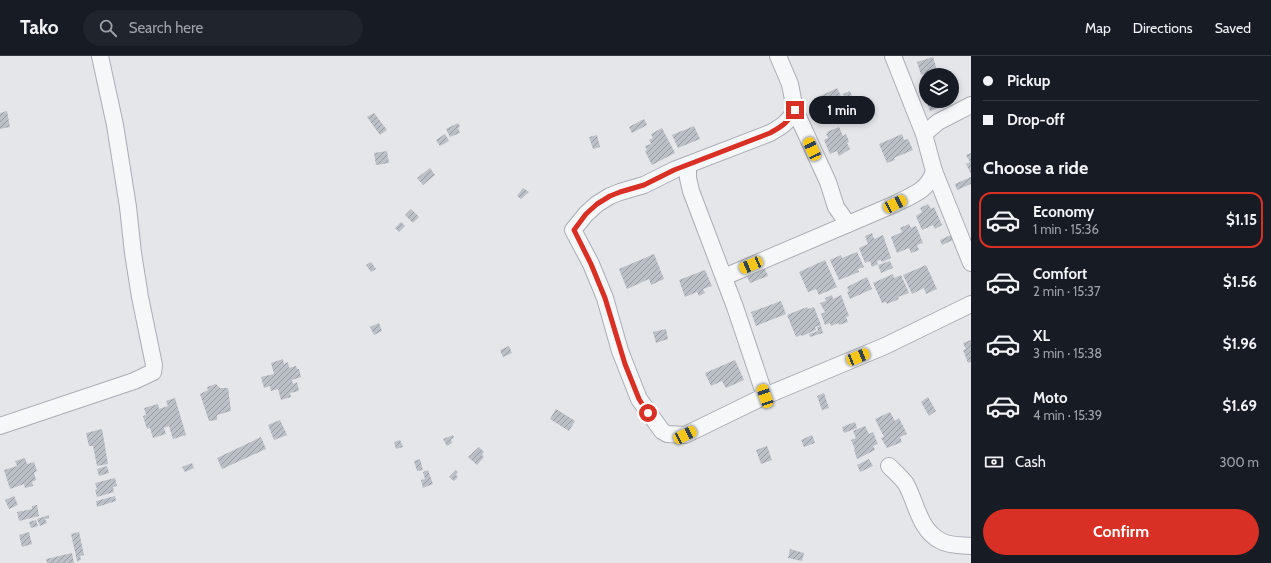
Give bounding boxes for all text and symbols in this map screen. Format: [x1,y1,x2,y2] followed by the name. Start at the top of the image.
[83,10,363,46] search box
[20,16,59,39] text: Tako
[97,17,119,39] icon: search
[129,19,203,37] text: Search here
[1085,19,1111,37] text: Map
[1133,19,1193,37] text: Directions
[1215,19,1251,37] text: Saved
[919,68,959,108] map controls
[919,68,959,108] button: layers
[1007,72,1050,90] text: Pickup
[809,96,875,124] callout: 1 min
[786,101,804,119] route end
[827,102,857,118] text: 1 min
[1007,111,1065,129] text: Drop-off
[801,136,823,162] car
[983,157,1088,179] text: Choose a ride
[882,193,908,215] car
[985,202,1021,238] icon: car
[1033,203,1094,221] text: Economy
[1226,211,1257,229] text: $1.15
[1033,221,1099,237] text: 1 min · 15:36
[738,255,764,275] car
[985,264,1021,300] icon: car
[1033,265,1087,283] text: Comfort
[1223,273,1257,291] text: $1.56
[1033,283,1101,299] text: 2 min · 15:37
[985,326,1021,362] icon: car
[1033,327,1050,345] text: XL
[1223,335,1257,353] text: $1.96
[1033,345,1102,361] text: 3 min · 15:38
[845,347,871,367] car
[755,383,775,409] car
[985,388,1021,424] icon: car
[1033,389,1067,407] text: Moto
[1223,397,1257,415] text: $1.69
[639,404,657,422] route start
[1033,407,1102,423] text: 4 min · 15:39
[672,424,698,446] car
[983,451,1005,473] icon: cash
[1015,453,1046,471] text: Cash
[1219,454,1259,470] text: 300 m
[983,509,1259,555] button: Confirm

